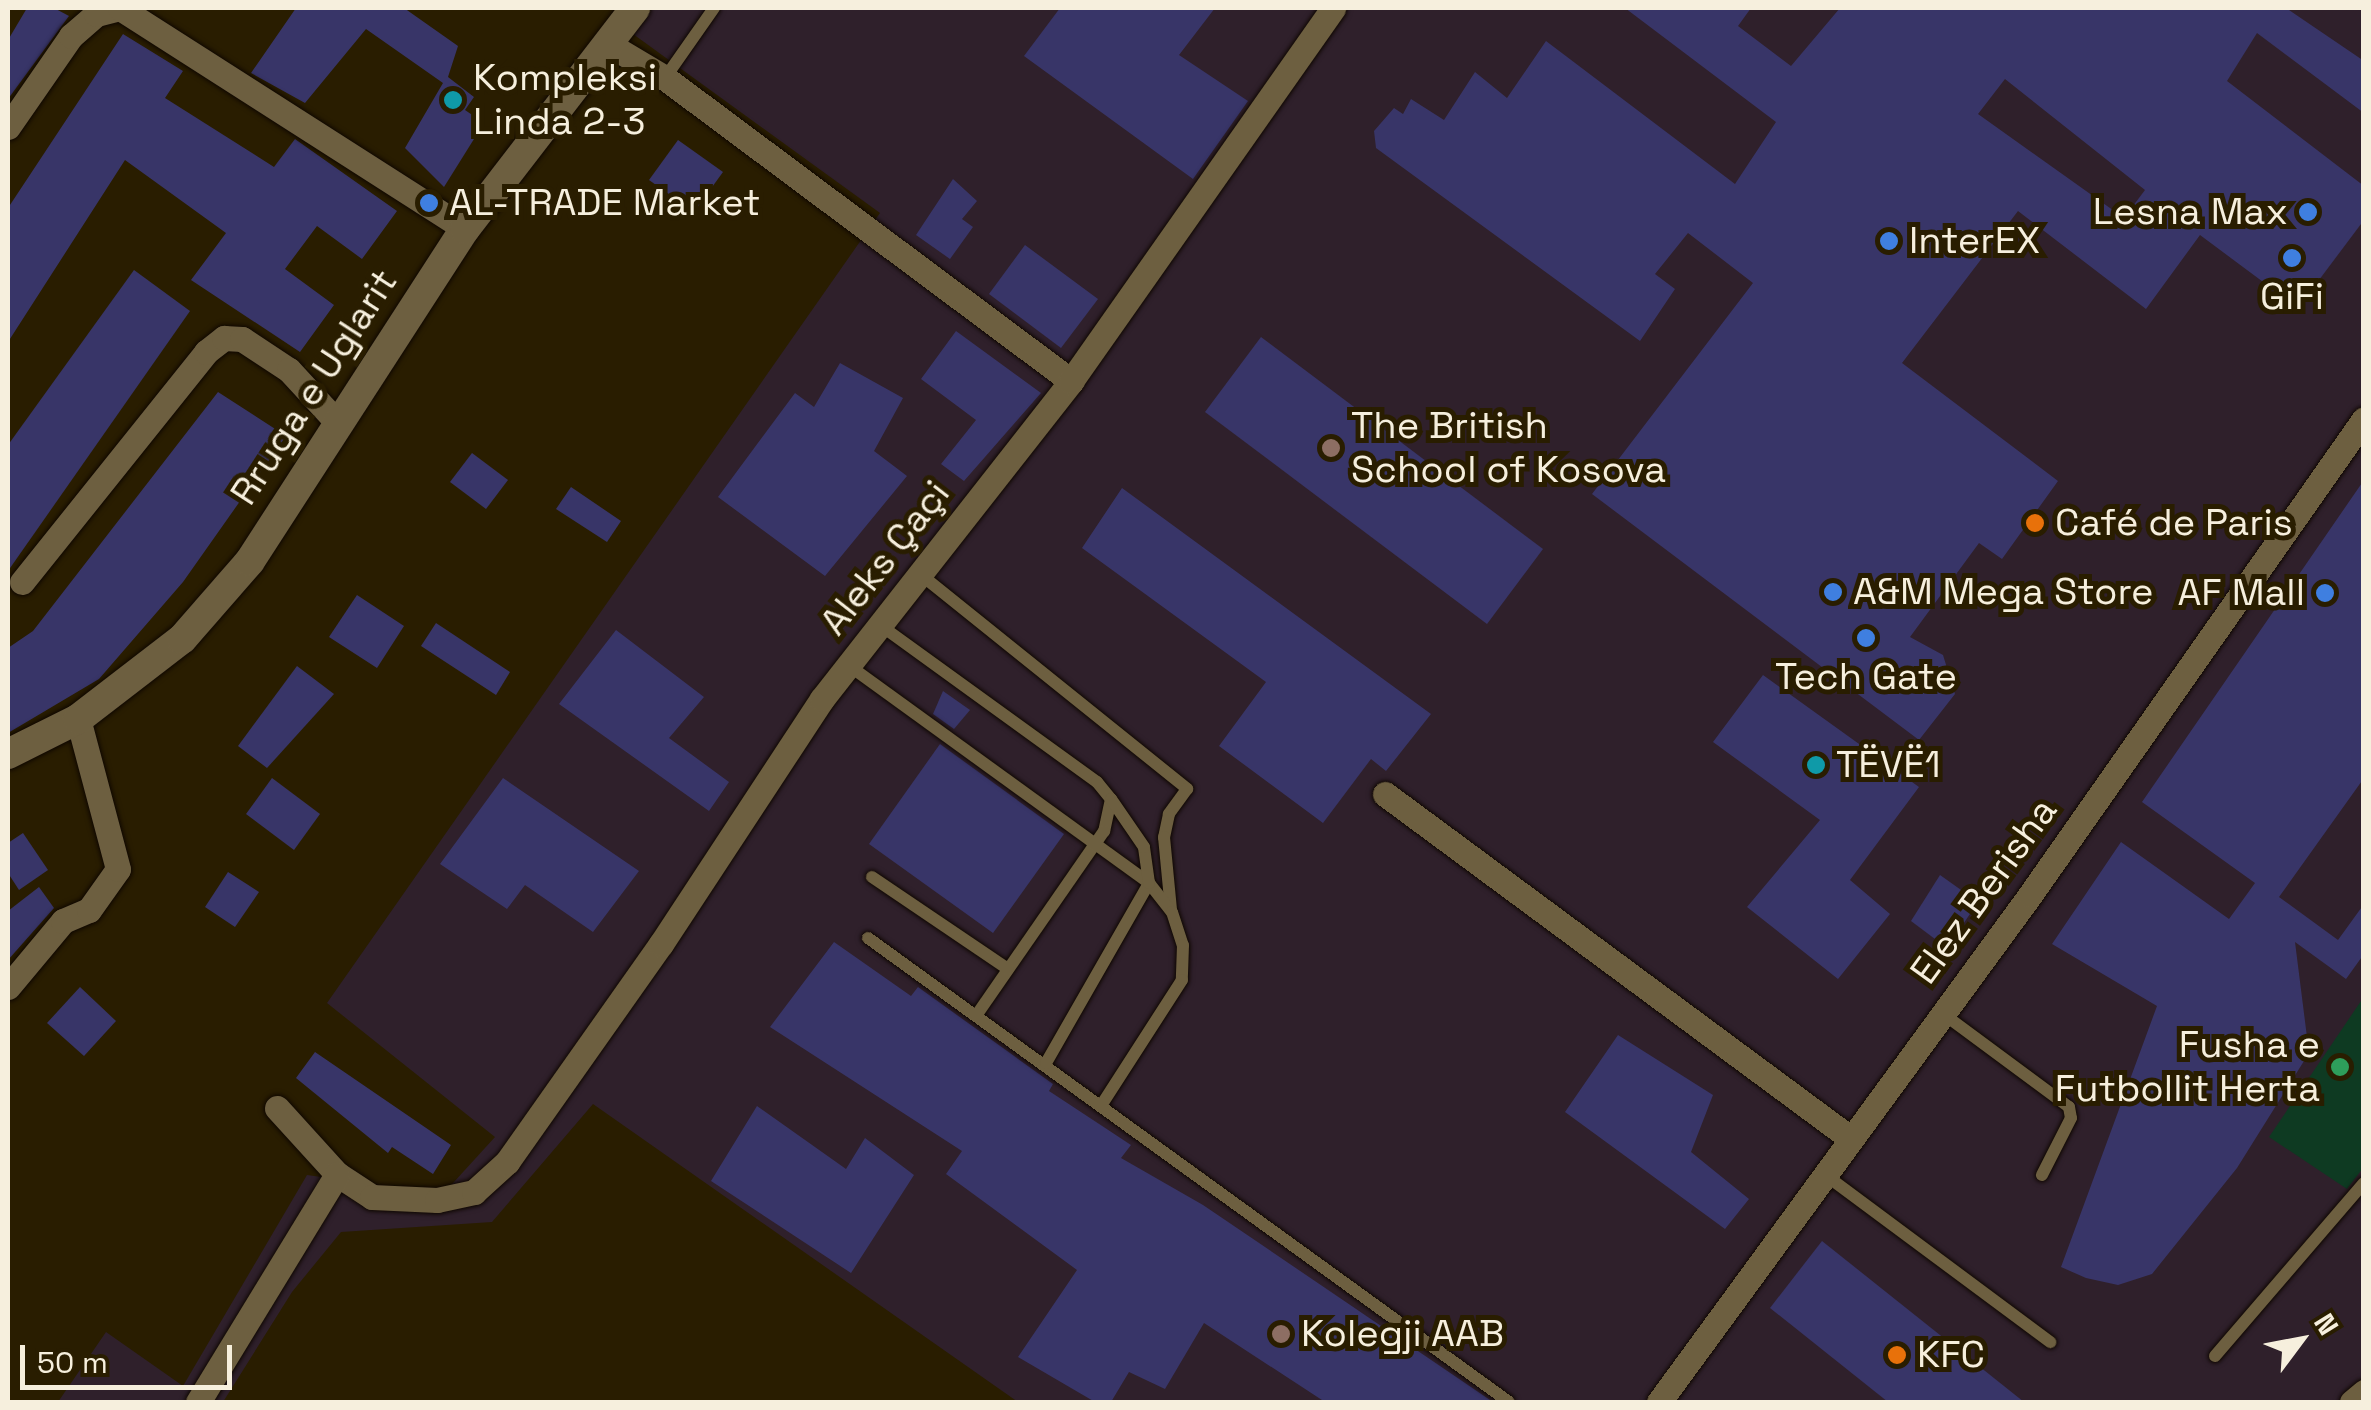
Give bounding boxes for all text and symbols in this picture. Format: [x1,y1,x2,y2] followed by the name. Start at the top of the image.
[473,55,657,144] place label: Kompleksi Linda 2-3
[442,89,464,111] marker: Kompleksi Linda 2-3
[449,180,760,226] place label: AL-TRADE Market
[2093,189,2288,235] place label: Lesna Max
[418,192,440,214] marker: AL-TRADE Market
[2297,201,2319,223] marker: Lesna Max
[1909,218,2040,264] place label: InterEX
[1878,230,1900,252] marker: InterEX
[2281,247,2303,269] marker: GiFi
[221,261,407,513] street label: Rruga e Uglarit
[2260,274,2324,320] place label: GiFi
[1351,403,1666,492] place label: The British School of Kosova
[1320,437,1342,459] marker: The British School of Kosova
[811,472,959,644] street label: Aleks Çaçi
[2055,500,2293,546] place label: Café de Paris
[2024,512,2046,534] marker: Café de Paris
[1853,569,2154,615] place label: A&M Mega Store
[2177,570,2305,616] place label: AF Mall
[1822,581,1844,603] marker: A&M Mega Store
[2314,582,2336,604] marker: AF Mall
[1855,627,1877,649] marker: Tech Gate
[1775,654,1957,700] place label: Tech Gate
[1836,742,1941,788] place label: TËVË1
[1805,754,1827,776] marker: TËVË1
[1901,789,2067,993] street label: Elez Berisha
[2055,1022,2320,1112] place label: Fusha e Futbollit Herta
[2329,1056,2351,1078] marker: Fusha e Futbollit Herta
[2251,1290,2351,1390] north arrow
[2306,1307,2347,1342] text: N
[1301,1311,1505,1357] place label: Kolegji AAB
[1270,1323,1292,1345] marker: Kolegji AAB
[25,1325,238,1387] scale bar
[1917,1332,1985,1378] place label: KFC
[37,1343,108,1382] text: 50 m
[1886,1344,1908,1366] marker: KFC

